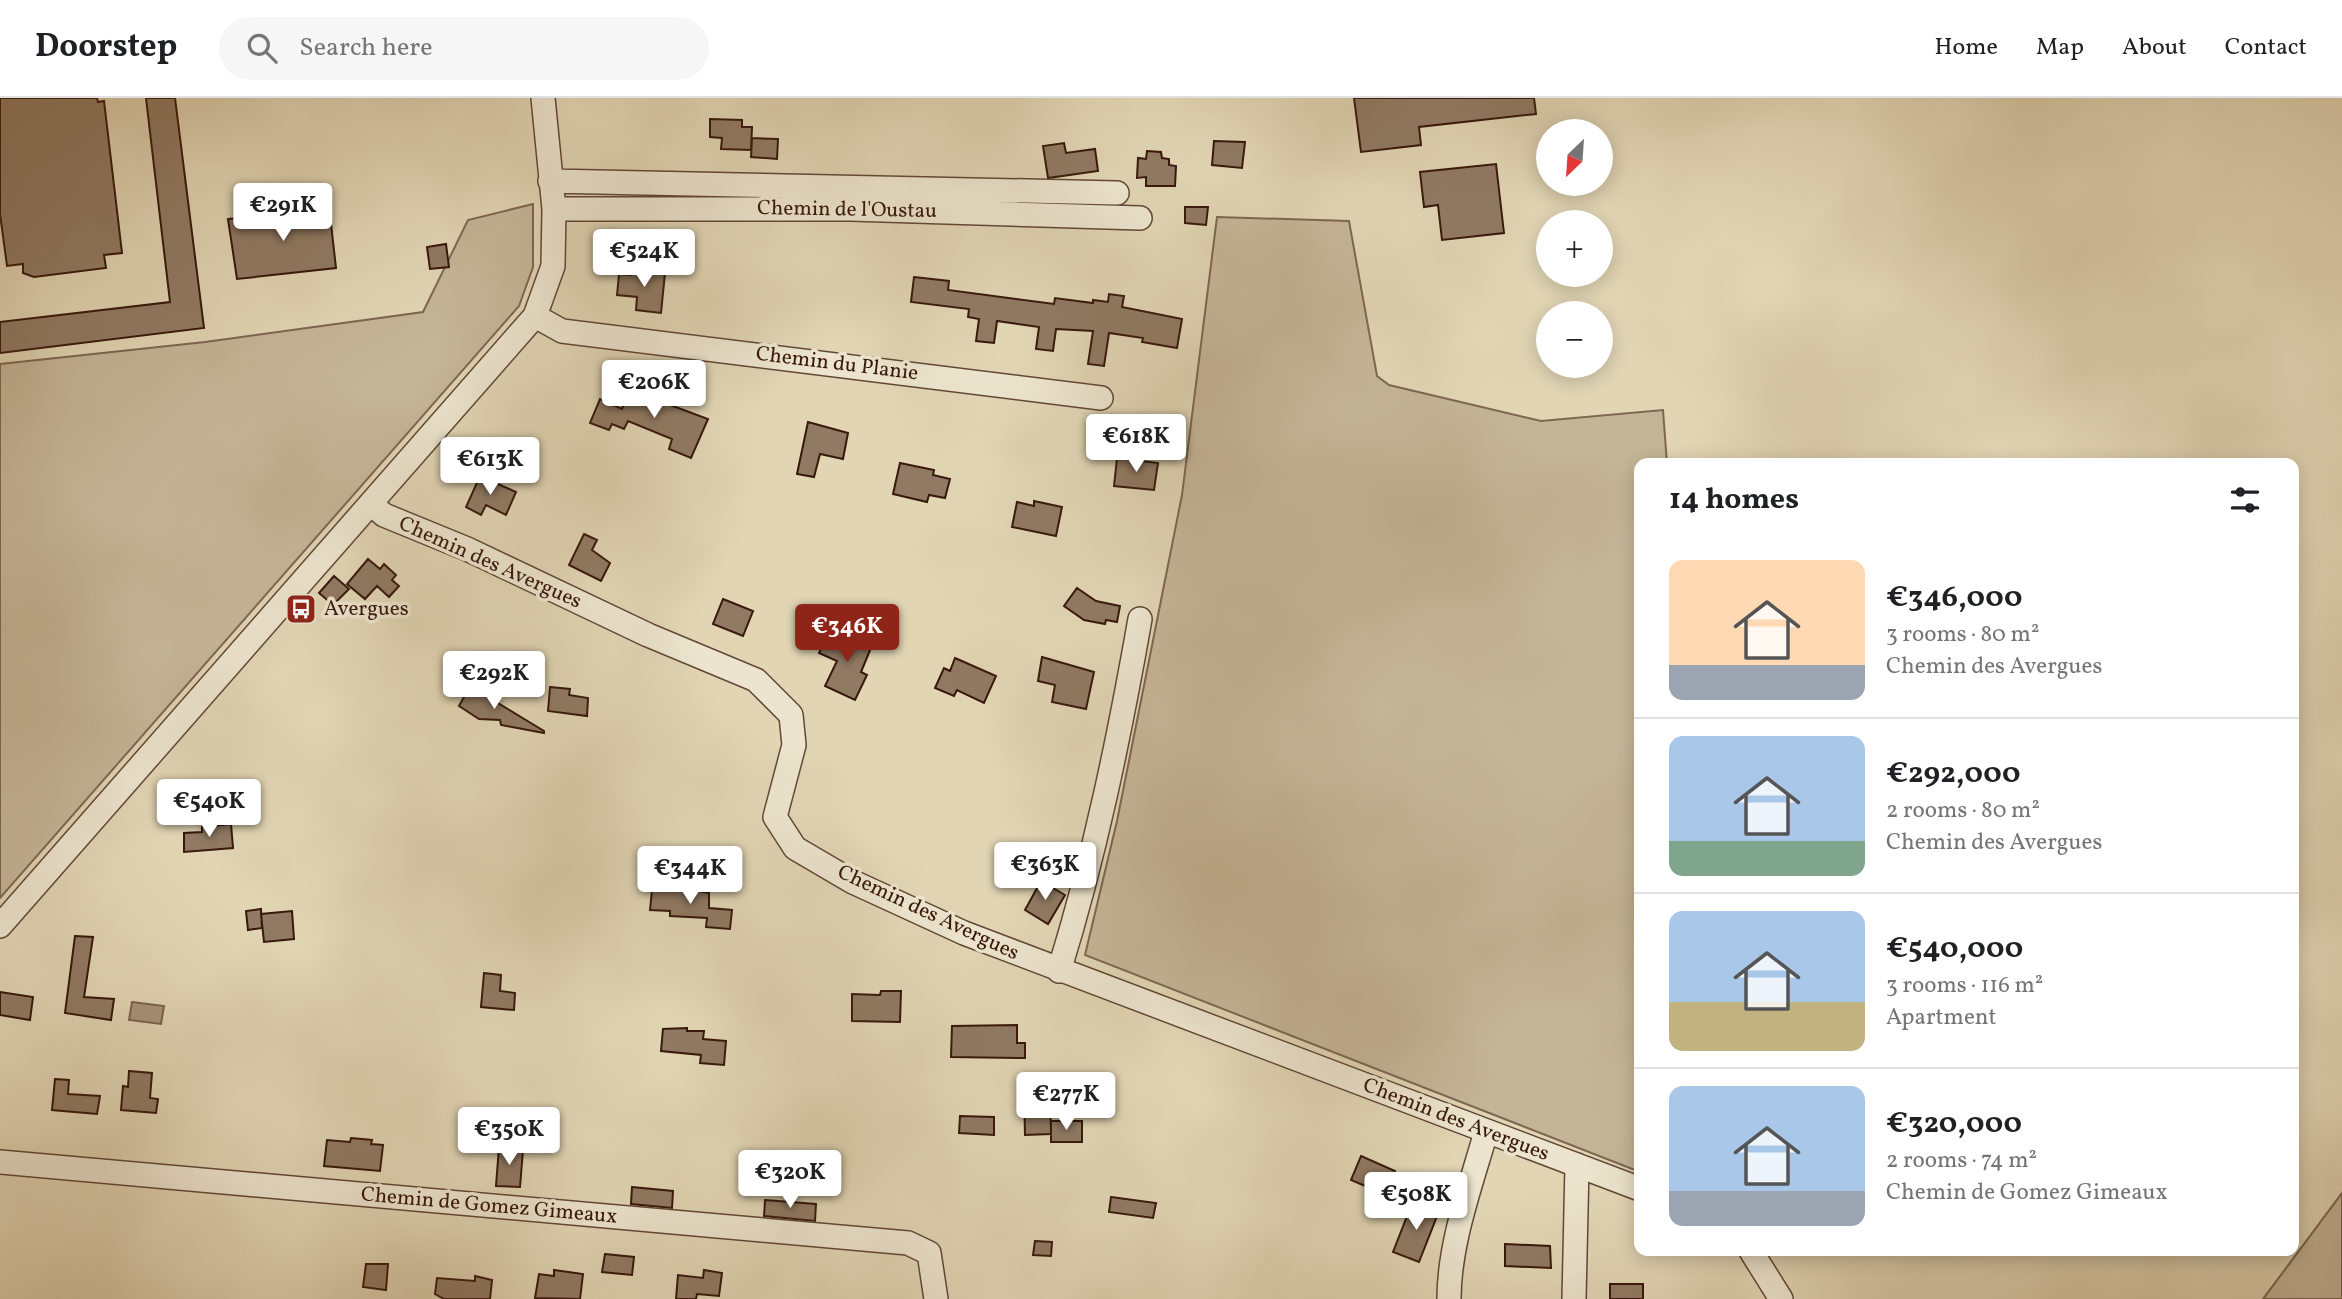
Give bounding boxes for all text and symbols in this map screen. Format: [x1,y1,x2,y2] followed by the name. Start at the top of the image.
[219,17,709,80] search box
[35,25,177,71] text: Doorstep
[243,29,281,67] icon: search
[299,30,433,66] text: Search here
[1934,31,1998,65] text: Home
[2036,31,2084,65] text: Map
[2122,31,2187,65] text: About
[2225,31,2307,65] text: Contact
[1536,119,1614,196] north arrow
[1536,119,1613,378] map controls
[234,184,332,243] pin: €291K
[249,190,317,222] text: €291K
[757,194,937,226] street label: Chemin de l'Oustau
[1536,210,1613,287] button: +
[595,230,693,289] pin: €524K
[609,236,679,268] text: €524K
[1536,301,1613,378] button: −
[754,340,920,388] street label: Chemin du Planie
[605,360,703,420] pin: €206K
[618,367,690,399] text: €206K
[1087,414,1185,474] pin: €618K
[1102,421,1170,453] text: €618K
[441,438,539,497] pin: €613K
[456,444,524,476] text: €613K
[1669,479,1799,521] text: 14 homes
[2226,481,2264,519] icon: filters
[394,510,586,616] street label: Chemin des Avergues
[1886,577,2023,619] text: €346,000
[1725,588,1809,672] icon: home
[284,592,318,626] bus stop icon: Avergues
[324,595,409,624] place label: Avergues
[798,604,896,664] pin: €346K
[811,611,883,643] text: €346K
[1886,619,2039,651] text: 3 rooms · 80 m²
[1886,651,2102,683] text: Chemin des Avergues
[445,652,543,711] pin: €292K
[459,658,529,690] text: €292K
[1886,753,2020,795] text: €292,000
[1725,764,1809,848] icon: home
[160,780,258,839] pin: €540K
[173,786,245,818] text: €540K
[1886,795,2040,827] text: 2 rooms · 80 m²
[1886,827,2102,859] text: Chemin des Avergues
[996,842,1094,902] pin: €363K
[641,846,739,906] pin: €344K
[1010,849,1080,881] text: €363K
[653,853,727,885] text: €344K
[832,858,1024,968] street label: Chemin des Avergues
[1886,928,2023,970] text: €540,000
[1725,939,1809,1023] icon: home
[1886,970,2043,1002] text: 3 rooms · 116 m²
[1886,1002,1997,1034] text: Apartment
[1359,1071,1553,1169] street label: Chemin des Avergues
[1017,1072,1115,1132] pin: €277K
[1032,1079,1100,1111] text: €277K
[1886,1103,2022,1145] text: €320,000
[460,1108,558,1167] pin: €350K
[474,1114,544,1146] text: €350K
[1725,1114,1809,1198] icon: home
[1886,1145,2037,1177] text: 2 rooms · 74 m²
[741,1150,839,1210] pin: €320K
[754,1157,826,1189] text: €320K
[1367,1172,1465,1232] pin: €508K
[1886,1177,2168,1209] text: Chemin de Gomez Gimeaux
[1380,1179,1452,1211] text: €508K
[360,1180,618,1232] street label: Chemin de Gomez Gimeaux

